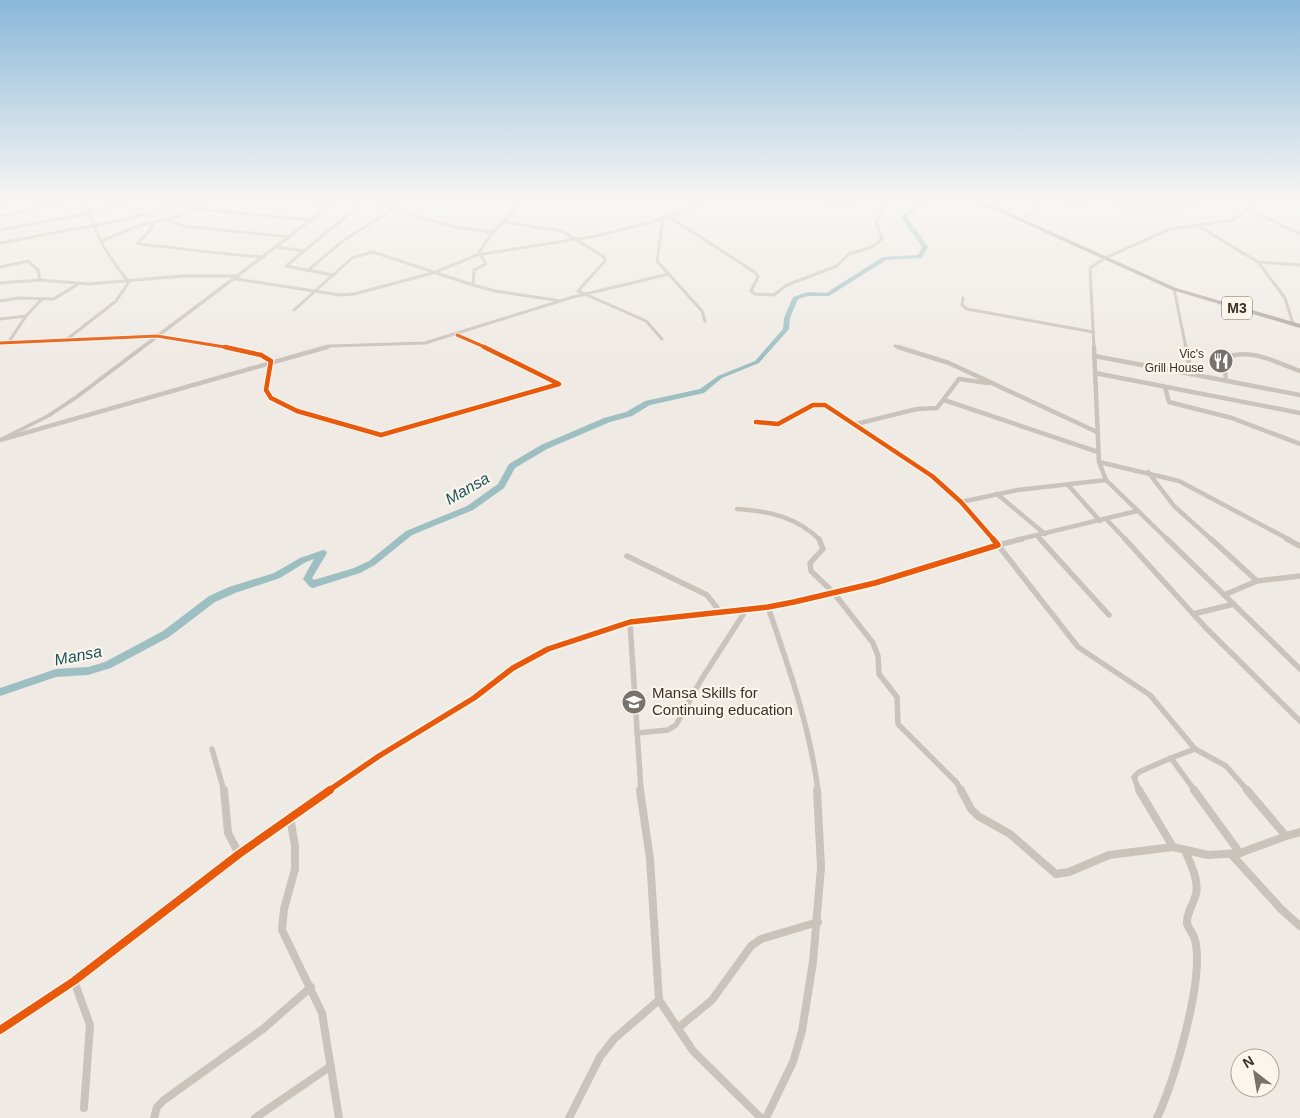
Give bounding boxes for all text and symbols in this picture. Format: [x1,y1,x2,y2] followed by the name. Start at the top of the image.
[1222,296,1252,320] road number: M3
[1145,347,1204,375] place label: Vic's Grill House
[1208,348,1234,374] restaurant icon: Vic's Grill House
[442,469,492,508] water label: Mansa
[53,643,103,668] water label: Mansa
[652,684,793,718] place label: Mansa Skills for Continuing education
[621,689,647,715] school or university icon: Mansa Skills for Continuing education
[1230,1048,1280,1098] north arrow
[1240,1052,1257,1071] text: N

